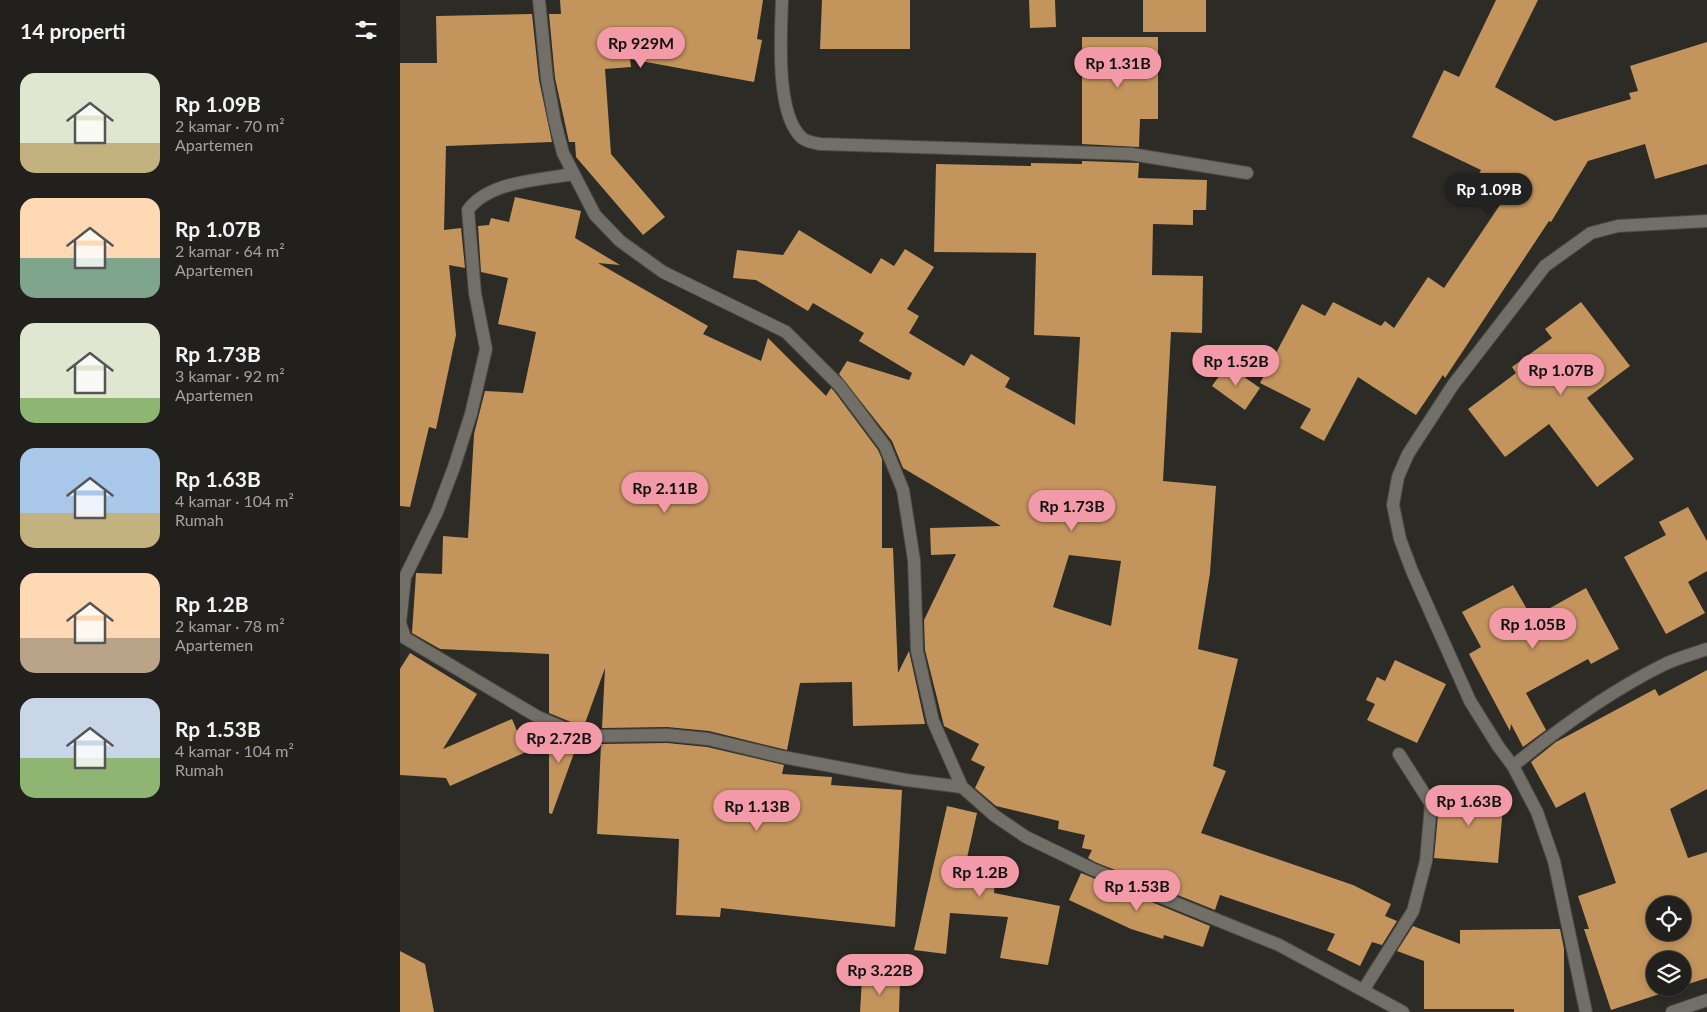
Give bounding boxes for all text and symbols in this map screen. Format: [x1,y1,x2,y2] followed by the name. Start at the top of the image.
[352,16,380,44] icon: filters
[20,18,125,43] text: 14 properti
[595,27,687,69] pin: Rp 929M
[608,33,674,52] text: Rp 929M
[1066,46,1170,89] pin: Rp 1.31B
[1085,53,1151,72] text: Rp 1.31B
[175,91,261,116] text: Rp 1.09B
[60,93,120,153] icon: home
[175,116,285,135] text: 2 kamar · 70 m²
[175,135,253,154] text: Apartemen
[1437,172,1541,215] pin: Rp 1.09B
[1456,179,1522,198] text: Rp 1.09B
[175,216,261,241] text: Rp 1.07B
[60,218,120,278] icon: home
[175,241,285,260] text: 2 kamar · 64 m²
[175,260,253,279] text: Apartemen
[175,341,261,366] text: Rp 1.73B
[60,343,120,403] icon: home
[1184,344,1288,387] pin: Rp 1.52B
[1203,351,1269,370] text: Rp 1.52B
[1509,354,1613,396] pin: Rp 1.07B
[1528,360,1594,379] text: Rp 1.07B
[175,366,285,385] text: 3 kamar · 92 m²
[175,385,253,404] text: Apartemen
[175,466,261,491] text: Rp 1.63B
[60,468,120,528] icon: home
[613,472,717,514] pin: Rp 2.11B
[632,478,698,497] text: Rp 2.11B
[1020,490,1124,532] pin: Rp 1.73B
[175,491,294,510] text: 4 kamar · 104 m²
[1039,496,1105,515] text: Rp 1.73B
[175,510,224,529] text: Rumah
[175,591,249,616] text: Rp 1.2B
[60,593,120,653] icon: home
[1481,608,1585,650] pin: Rp 1.05B
[1500,614,1566,633] text: Rp 1.05B
[175,616,285,635] text: 2 kamar · 78 m²
[175,635,253,654] text: Apartemen
[175,716,261,741] text: Rp 1.53B
[60,718,120,778] icon: home
[507,722,611,764] pin: Rp 2.72B
[526,728,592,747] text: Rp 2.72B
[175,741,294,760] text: 4 kamar · 104 m²
[175,760,224,779] text: Rumah
[1417,784,1521,827] pin: Rp 1.63B
[705,790,809,832] pin: Rp 1.13B
[1436,791,1502,810] text: Rp 1.63B
[724,796,790,815] text: Rp 1.13B
[934,856,1026,898] pin: Rp 1.2B
[952,862,1008,881] text: Rp 1.2B
[1085,870,1189,912] pin: Rp 1.53B
[1104,876,1170,895] text: Rp 1.53B
[1646,896,1691,996] map controls
[1646,896,1691,941] button: locate
[1646,951,1691,996] button: layers
[828,954,932,996] pin: Rp 3.22B
[847,960,913,979] text: Rp 3.22B

